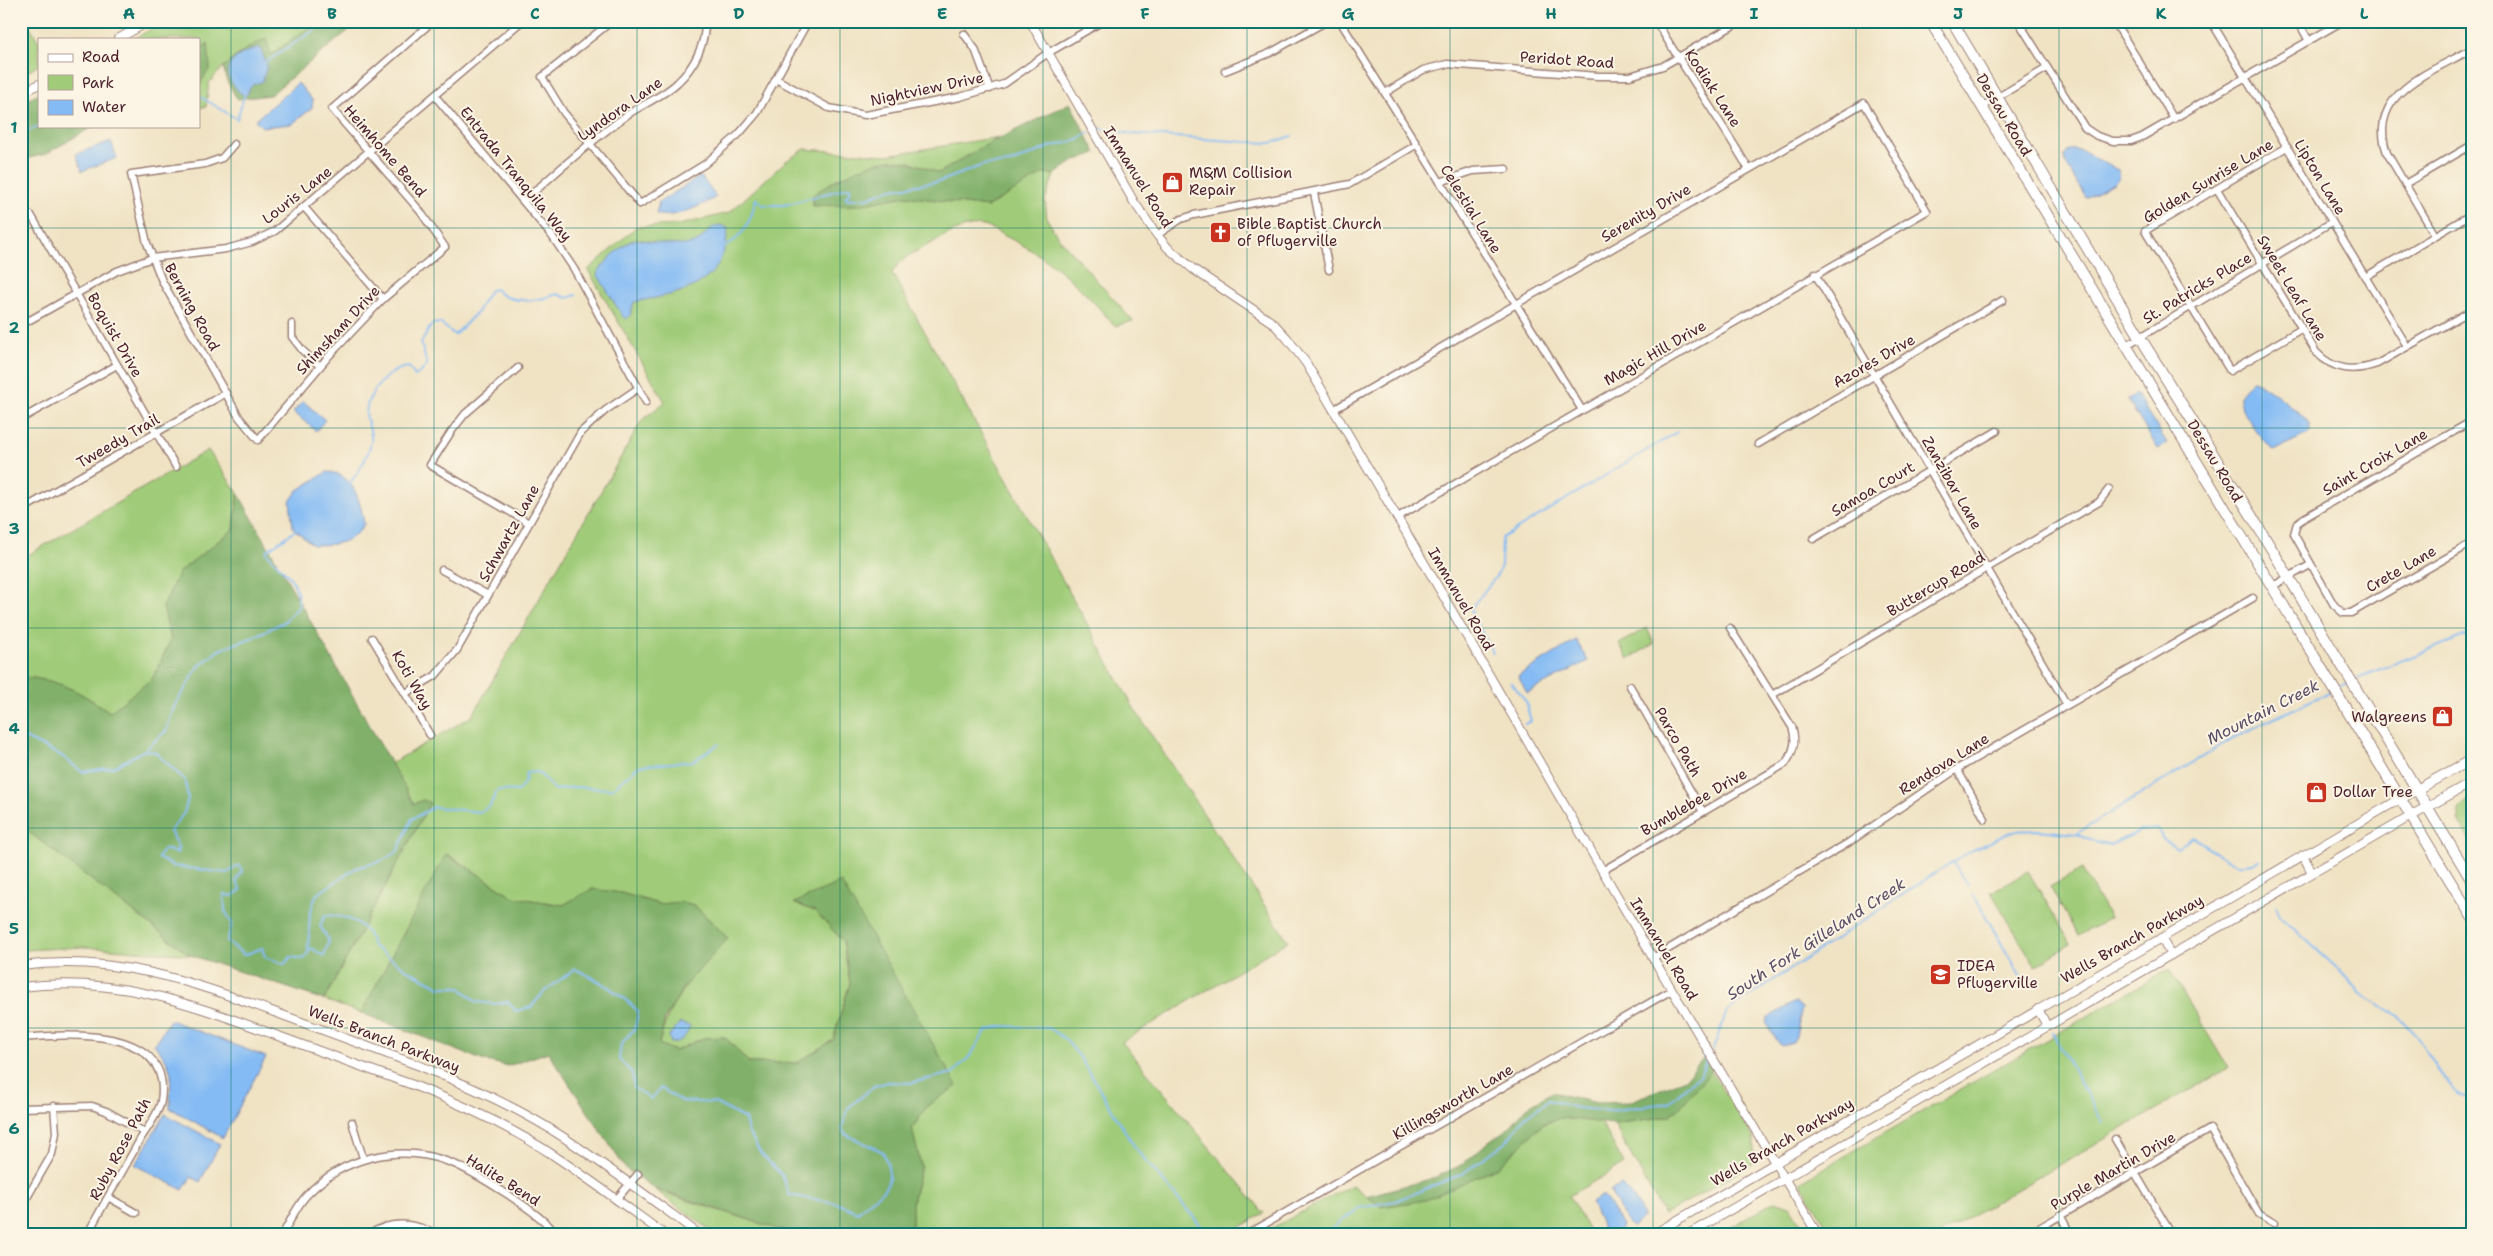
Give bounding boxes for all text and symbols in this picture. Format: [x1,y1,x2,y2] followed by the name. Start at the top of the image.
[123,3,135,24] text: A
[327,3,337,24] text: B
[530,3,540,24] text: C
[733,3,745,24] text: D
[937,3,947,24] text: E
[1140,3,1150,24] text: F
[1342,3,1355,24] text: G
[1545,3,1557,24] text: H
[1750,3,1759,24] text: I
[1953,3,1963,24] text: J
[2156,3,2167,24] text: K
[2360,3,2369,24] text: L
[38,38,200,128] legend
[1680,45,1746,131] street label: Kodiak Lane
[82,47,120,67] text: Road
[1519,47,1615,73] street label: Peridot Road
[868,67,986,111] street label: Nightview Drive
[1972,70,2037,160] street label: Dessau Road
[574,72,666,146] street label: Lyndora Lane
[82,73,114,93] text: Park
[82,97,126,117] text: Water
[339,101,431,202] street label: Heimhome Bend
[455,102,577,246] street label: Entrada Tranquila Way
[10,117,18,138] text: 1
[1099,122,1178,232] street label: Immanuel Road
[2139,134,2277,228] street label: Golden Sunrise Lane
[2290,135,2350,219] street label: Lipton Lane
[258,161,336,229] street label: Louris Lane
[1436,161,1506,257] street label: Celestial Lane
[1189,163,1292,200] place label: M&M Collision Repair
[1161,170,1185,194] shop icon: M&M Collision Repair
[1597,179,1695,247] street label: Serenity Drive
[1237,214,1382,251] place label: Bible Baptist Church of Pflugerville
[1209,221,1233,245] church icon: Bible Baptist Church of Pflugerville
[2253,231,2331,345] street label: Sweet Leaf Lane
[2139,248,2255,328] street label: St. Patricks Place
[160,259,225,355] street label: Berning Road
[292,281,384,379] street label: Shimsham Drive
[83,289,147,381] street label: Boquist Drive
[1600,316,1710,390] street label: Magic Hill Drive
[8,317,20,338] text: 2
[1829,329,1919,393] street label: Azores Drive
[73,409,163,473] street label: Tweedy Trail
[2183,416,2248,506] street label: Dessau Road
[2319,424,2431,500] street label: Saint Croix Lane
[1917,433,1987,533] street label: Zanzibar Lane
[1828,457,1918,521] street label: Samoa Court
[474,481,544,585] street label: Schwartz Lane
[8,518,20,539] text: 3
[2362,541,2440,597] street label: Crete Lane
[1423,544,1499,655] street label: Immanuel Road
[1883,547,1989,621] street label: Buttercup Road
[387,647,437,713] street label: Koti Way
[2203,675,2323,749] water label: Mountain Creek
[1650,703,1706,781] street label: Parco Path
[2431,705,2455,729] shop icon: Walgreens
[2351,707,2427,727] place label: Walgreens
[8,718,20,739] text: 4
[1895,728,1993,800] street label: Rendova Lane
[1637,763,1751,841] street label: Bumblebee Drive
[2305,780,2329,804] shop icon: Dollar Tree
[2333,782,2413,802] place label: Dollar Tree
[1723,873,1909,1005] water label: South Fork Gilleland Creek
[2057,890,2207,988] street label: Wells Branch Parkway
[1625,894,1703,1004] street label: Immanuel Road
[9,918,19,939] text: 5
[1957,956,2038,993] place label: IDEA Pflugerville
[1929,963,1953,987] school or university icon: IDEA Pflugerville
[305,1001,463,1077] street label: Wells Branch Parkway
[1389,1059,1517,1145] street label: Killingsworth Lane
[1707,1093,1857,1191] street label: Wells Branch Parkway
[84,1094,156,1204] street label: Ruby Rose Path
[8,1118,20,1139] text: 6
[2047,1127,2179,1215] street label: Purple Martin Drive
[462,1149,544,1211] street label: Halite Bend

